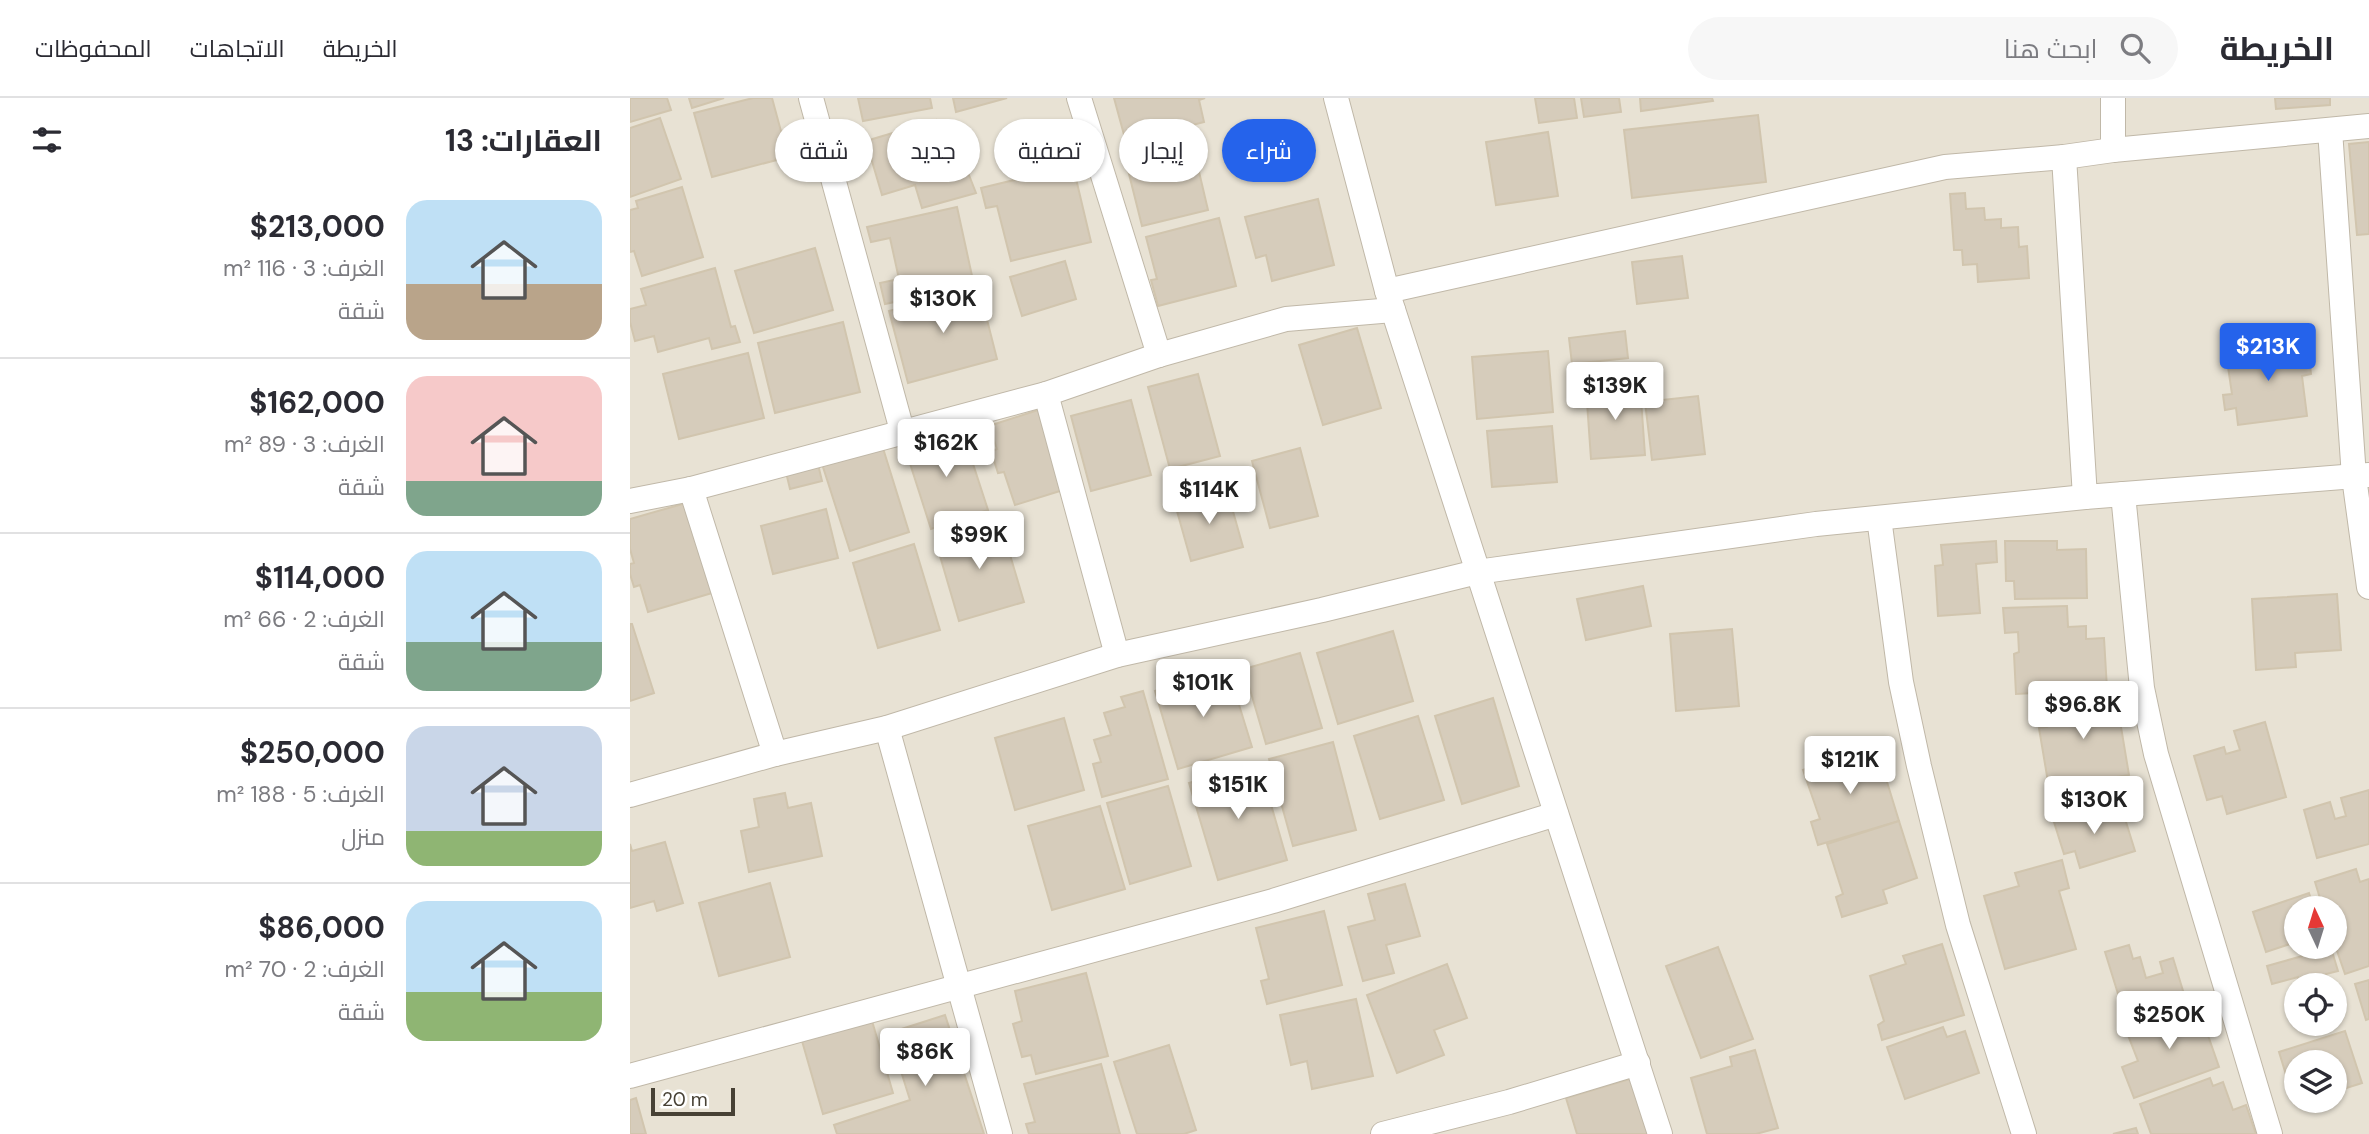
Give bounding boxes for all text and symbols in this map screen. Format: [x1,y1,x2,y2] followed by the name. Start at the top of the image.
[1688,17,2178,80] search box
[2220,27,2334,70] text: الخريطة
[2116,29,2154,67] icon: search
[2004,32,2098,66] text: ابحث هنا
[35,33,152,64] text: المحفوظات
[190,33,285,64] text: الاتجاهات
[323,33,398,64] text: الخريطة
[775,119,873,182] chip: شقة
[887,119,980,182] chip: جديد
[994,119,1105,182] chip: تصفية
[1119,119,1208,182] chip: إيجار
[1222,119,1316,182] chip: شراء
[28,121,66,159] icon: filters
[445,121,602,160] text: العقارات: 13
[250,207,385,246] text: $213,000
[462,228,546,312] icon: home
[223,253,385,283] text: الغرف: 3 · 116 m²
[894,275,992,335] pin: $130K
[909,283,977,313] text: $130K
[338,296,385,326] text: شقة
[2219,324,2317,383] pin: $213K
[2236,331,2300,361] text: $213K
[1566,362,1664,422] pin: $139K
[1582,370,1648,400] text: $139K
[249,383,385,422] text: $162,000
[462,404,546,488] icon: home
[897,420,995,479] pin: $162K
[914,427,978,457] text: $162K
[224,429,385,459] text: الغرف: 3 · 89 m²
[1160,466,1258,526] pin: $114K
[338,472,385,502] text: شقة
[1179,474,1239,504] text: $114K
[938,512,1020,571] pin: $99K
[950,519,1008,549] text: $99K
[255,558,385,597] text: $114,000
[462,579,546,663] icon: home
[223,604,385,634] text: الغرف: 2 · 66 m²
[338,647,385,677] text: شقة
[1154,660,1252,719] pin: $101K
[1172,667,1234,697] text: $101K
[2026,682,2140,741] pin: $96.8K
[2044,689,2122,719] text: $96.8K
[240,733,385,772] text: $250,000
[1801,736,1899,796] pin: $121K
[1821,744,1879,774] text: $121K
[462,754,546,838] icon: home
[1189,762,1287,821] pin: $151K
[1208,769,1268,799] text: $151K
[2045,776,2143,836] pin: $130K
[216,779,385,809] text: الغرف: 5 · 188 m²
[2060,784,2128,814] text: $130K
[341,822,385,852] text: منزل
[2284,896,2347,959] north arrow
[2284,896,2347,1113] map controls
[258,908,385,947] text: $86,000
[462,929,546,1013] icon: home
[224,954,385,984] text: الغرف: 2 · 70 m²
[2284,973,2347,1036] button: locate
[2120,992,2218,1051] pin: $250K
[338,997,385,1027] text: شقة
[2133,999,2205,1029] text: $250K
[884,1028,966,1088] pin: $86K
[896,1036,954,1066] text: $86K
[2284,1050,2347,1113] button: layers
[651,1085,735,1117] scale bar
[662,1087,708,1112] text: 20 m

